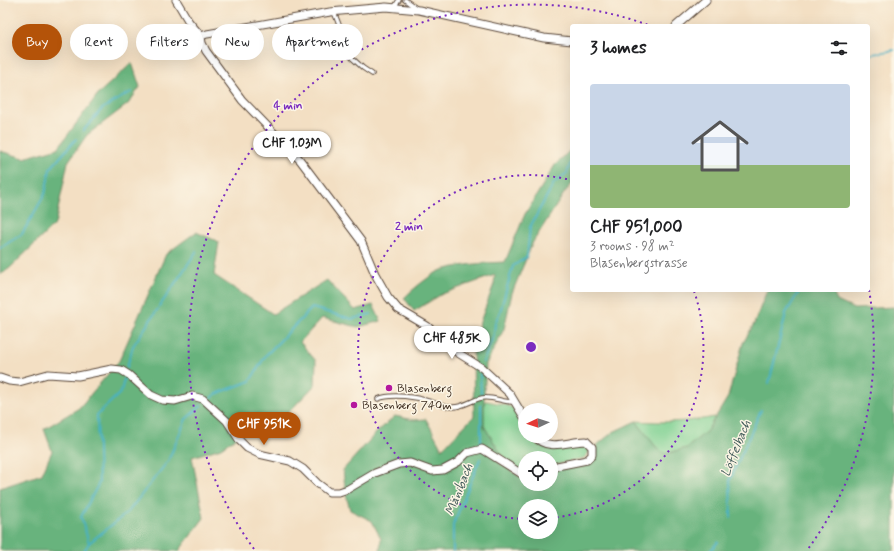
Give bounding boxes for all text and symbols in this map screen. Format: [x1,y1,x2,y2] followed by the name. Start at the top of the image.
[12,24,62,60] chip: Buy
[70,24,128,60] chip: Rent
[136,24,203,60] chip: Filters
[211,24,264,60] chip: New
[272,24,363,60] chip: Apartment
[590,37,647,59] text: 3 homes
[828,37,850,59] icon: filters
[273,98,303,114] text: 4 min
[684,110,756,182] icon: home
[246,131,338,165] pin: CHF 1.03M
[262,135,322,152] text: CHF 1.03M
[590,216,683,238] text: CHF 951,000
[395,219,423,235] text: 2 min
[590,238,675,255] text: 3 rooms · 98 m²
[590,255,688,272] text: Blasenbergstrasse
[411,326,493,360] pin: CHF 485K
[423,330,481,347] text: CHF 485K
[524,340,538,354] centre of rings
[397,381,453,398] place label: Blasenberg
[384,383,394,393] marker: Blasenberg
[362,398,452,415] place label: Blasenberg 740m
[349,400,359,410] marker: Blasenberg 740m
[518,403,558,443] north arrow
[518,403,558,539] map controls
[223,412,305,446] pin: CHF 951K
[237,416,291,433] text: CHF 951K
[717,418,755,479] water label: Löffelbach
[518,451,558,491] button: locate
[441,461,478,518] water label: Mänibach
[518,499,558,539] button: layers

